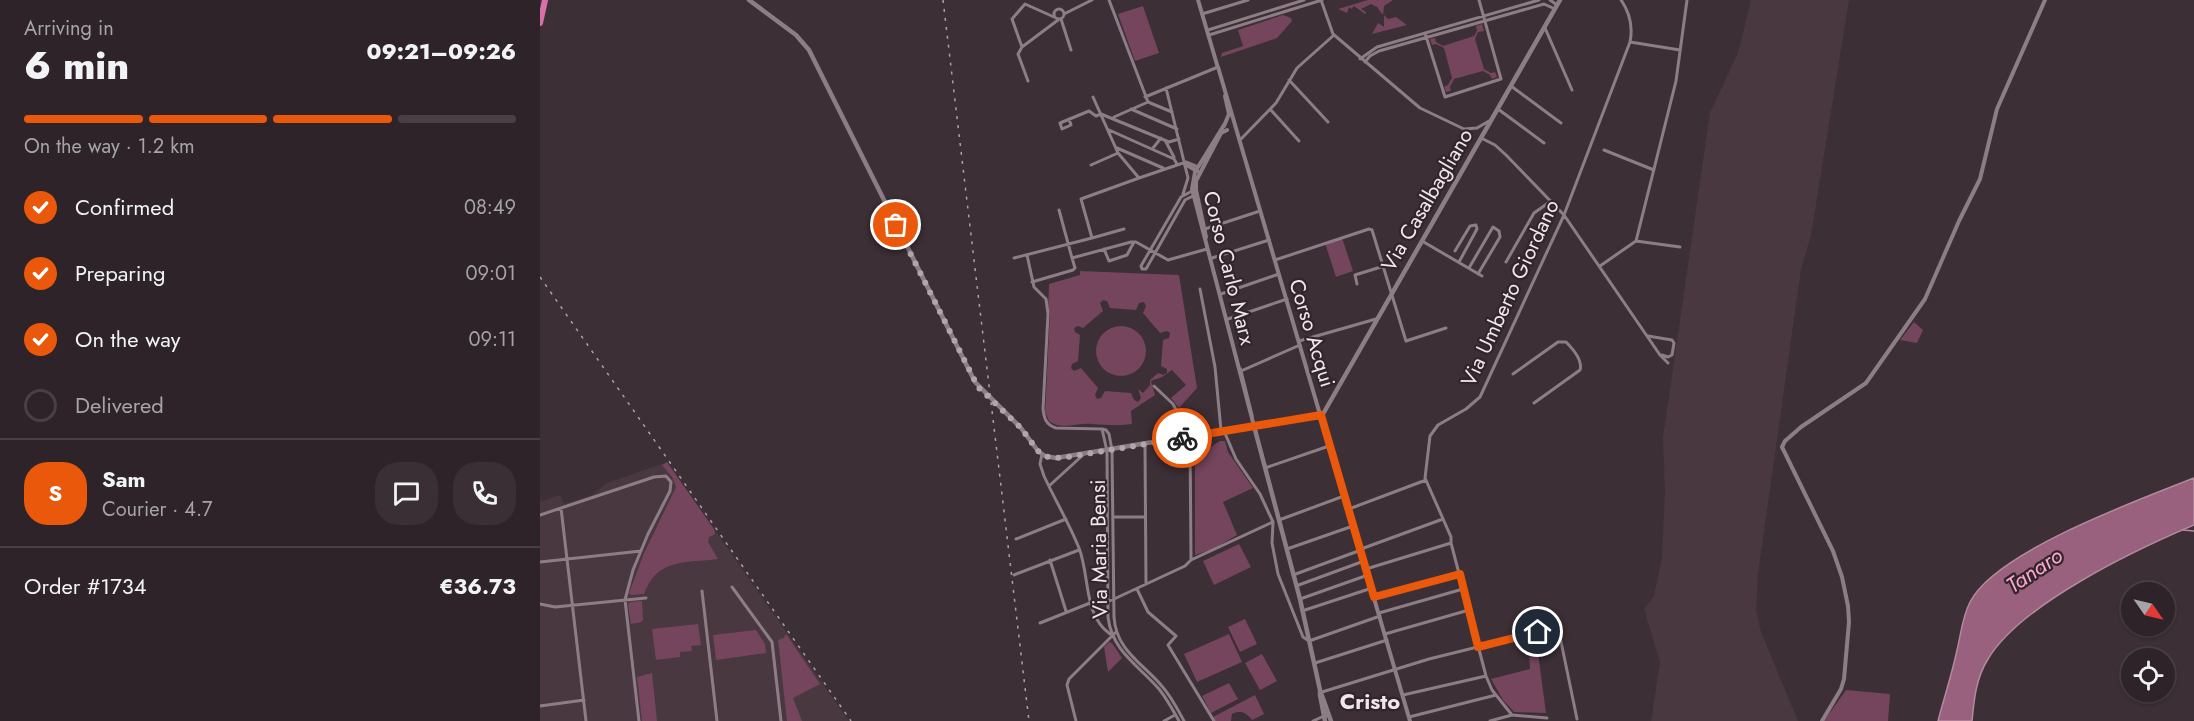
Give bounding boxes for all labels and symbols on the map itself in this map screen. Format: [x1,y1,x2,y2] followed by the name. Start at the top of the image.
[1374,123,1480,277] street label: Via Casalbagliano
[1195,188,1263,348] street label: Corso Carlo Marx
[1454,195,1566,391] street label: Via Umberto Giordano
[870,199,921,250] pin
[1281,275,1343,391] street label: Corso Acqui
[1152,408,1212,468] courier
[1083,479,1115,619] street label: Via Maria Bensi
[1999,539,2069,601] water label: Tanaro
[2121,582,2175,636] north arrow
[1512,606,1563,657] pin
[1340,685,1400,717] district label: Cristo

